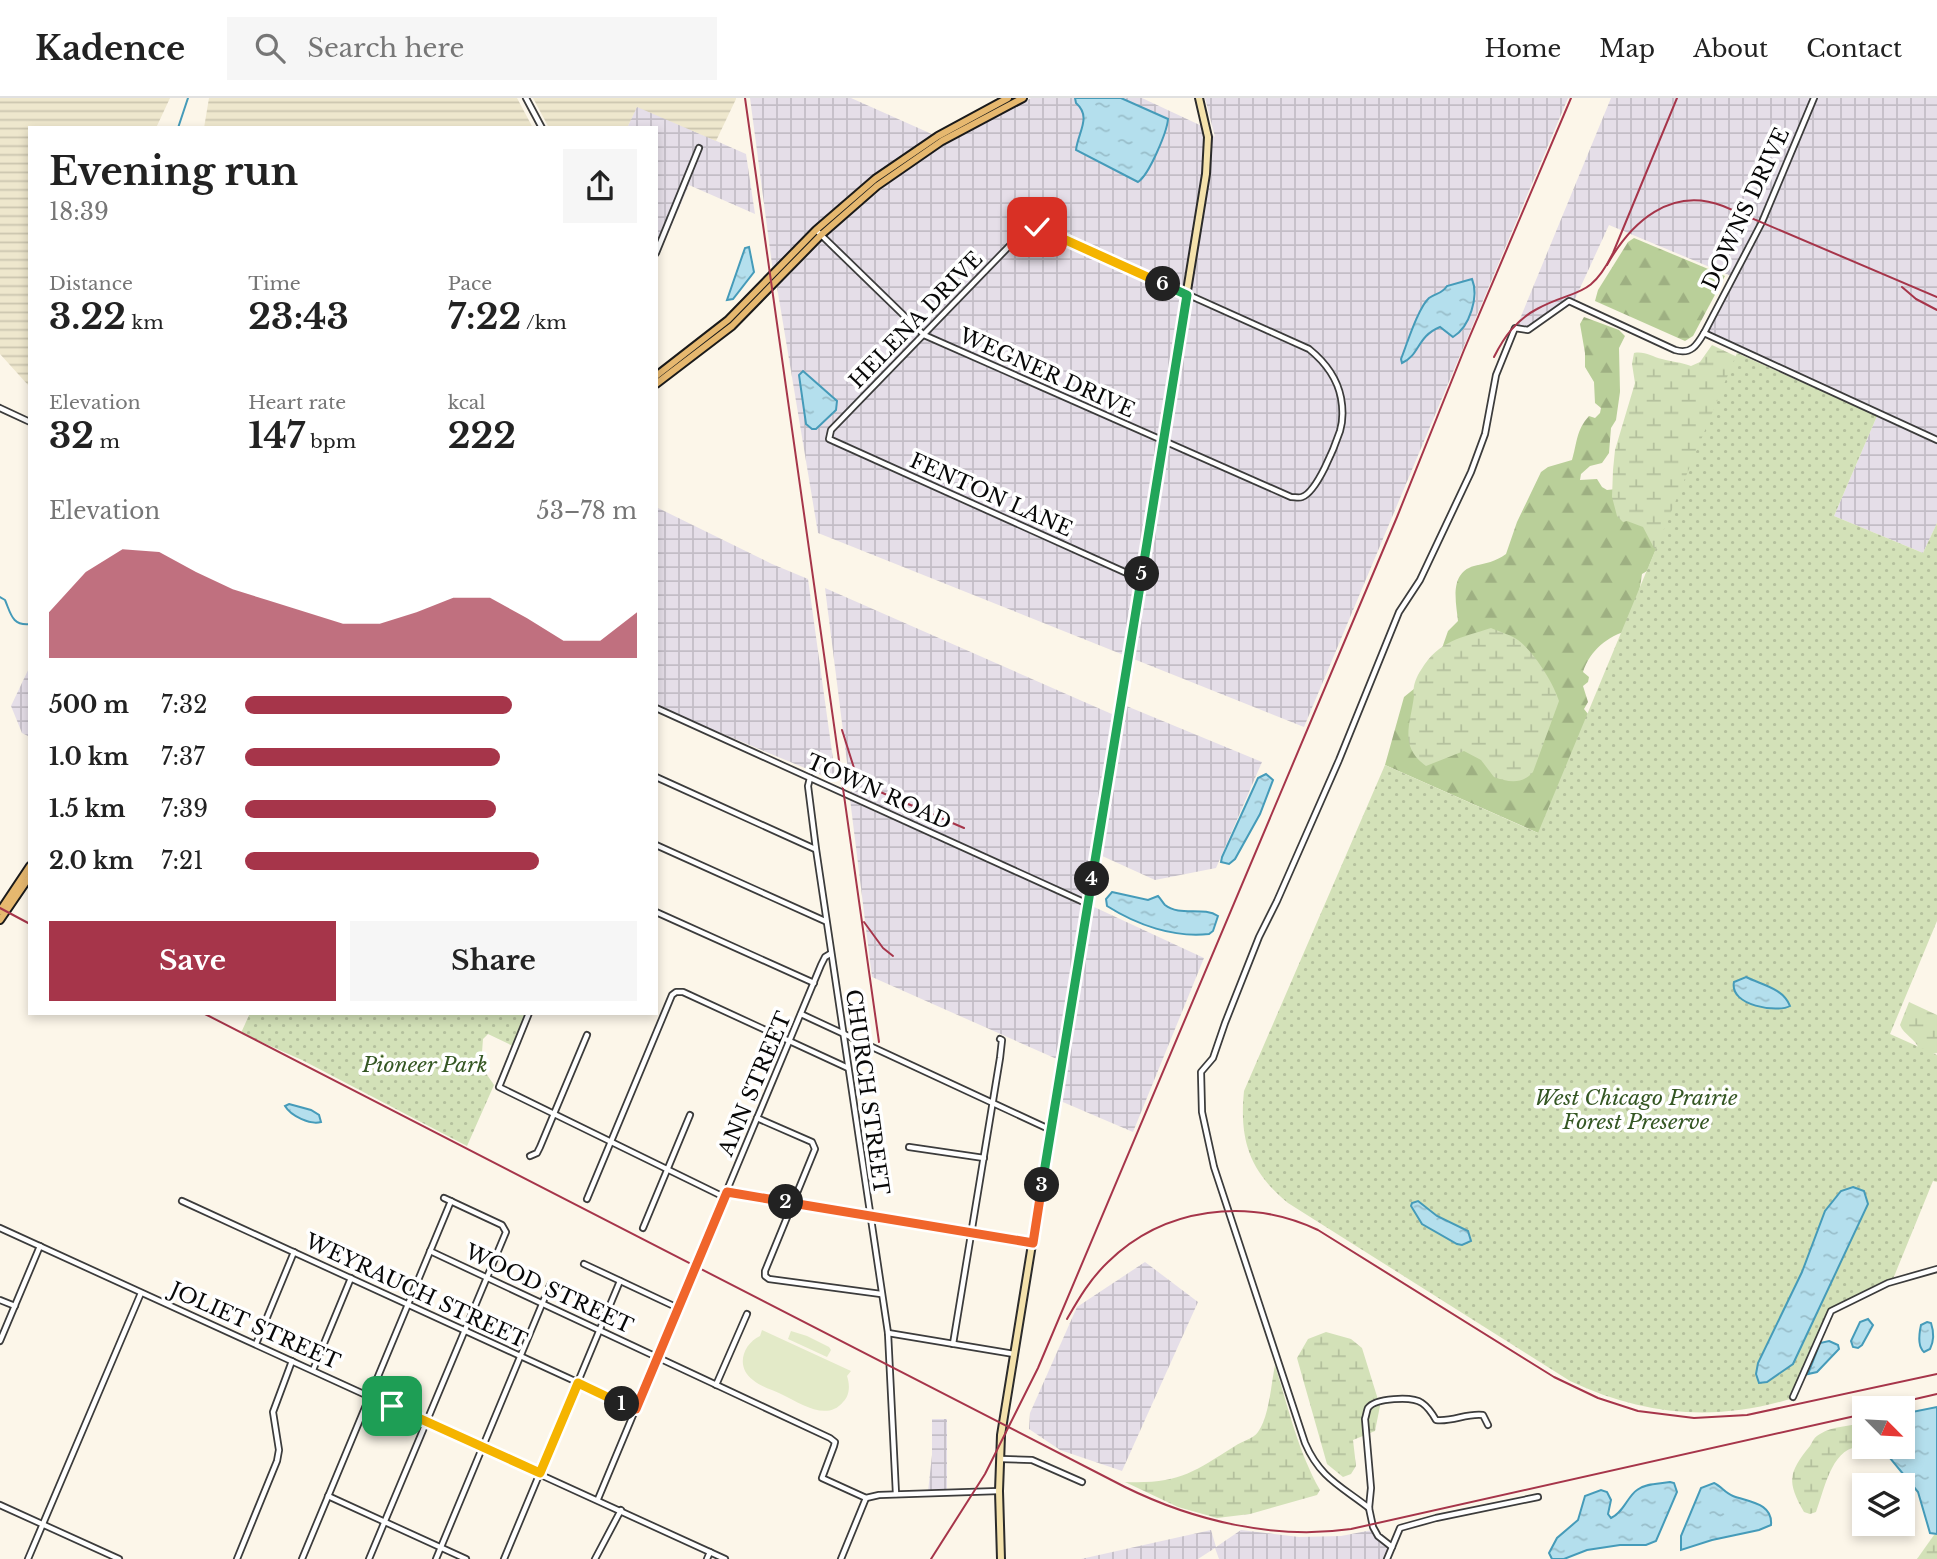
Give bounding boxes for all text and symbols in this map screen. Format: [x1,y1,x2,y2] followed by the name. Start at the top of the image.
[227,17,717,80] search box
[35,28,185,69] text: Kadence
[251,29,289,67] icon: search
[307,32,464,64] text: Search here
[1485,34,1561,63] text: Home
[1599,34,1655,63] text: Map
[1693,34,1768,63] text: About
[1806,34,1902,63] text: Contact
[1697,124,1795,294] street label: DOWNS DRIVE
[49,148,298,195] text: Evening run
[563,149,637,223] button: share
[1007,197,1067,257] pin
[49,198,109,226] text: 18:39
[1018,208,1056,246] icon: check
[844,246,988,394] street label: HELENA DRIVE
[1146,266,1180,302] pin: 6
[49,272,133,295] text: Distance
[248,272,301,295] text: Time
[448,272,492,295] text: Pace
[1156,272,1169,295] text: 6
[49,295,126,338] text: 3.22
[248,295,349,338] text: 23:43
[448,295,521,338] text: 7:22
[126,311,164,334] text: km
[521,311,567,334] text: /km
[954,322,1139,423] street label: WEGNER DRIVE
[49,391,141,414] text: Elevation
[248,391,346,414] text: Heart rate
[448,391,486,414] text: kcal
[49,414,94,457] text: 32
[248,414,305,457] text: 147
[448,414,516,457] text: 222
[94,430,120,453] text: m
[305,430,356,453] text: bpm
[906,447,1076,543] street label: FENTON LANE
[49,497,160,525] text: Elevation
[537,497,637,525] text: 53–78 m
[1124,556,1160,592] pin: 5
[1136,562,1147,585] text: 5
[49,691,129,719] text: 500 m
[161,691,207,719] text: 7:32
[49,743,129,771] text: 1.0 km
[161,743,205,771] text: 7:37
[803,748,955,836] street label: TOWN ROAD
[49,795,126,823] text: 1.5 km
[161,795,208,823] text: 7:39
[49,847,134,875] text: 2.0 km
[161,847,204,875] text: 7:21
[1074,862,1110,896] pin: 4
[1085,867,1098,890] text: 4
[49,921,336,1001] button: Save
[350,921,637,1001] button: Share
[840,988,894,1196] street label: CHURCH STREET
[712,1008,797,1161] street label: ANN STREET
[361,1052,488,1078] park label: Pioneer Park
[1534,1085,1738,1135] park label: West Chicago Prairie Forest Preserve
[1024,1168,1060,1202] pin: 3
[1035,1173,1048,1196] text: 3
[768,1184,804,1220] pin: 2
[779,1190,792,1213] text: 2
[300,1228,531,1354] street label: WEYRAUCH STREET
[460,1238,637,1339] street label: WOOD STREET
[163,1276,344,1375] street label: JOLIET STREET
[362,1376,422,1436] pin
[604,1386,640,1422] pin: 1
[373,1387,411,1425] icon: arrive
[617,1392,626,1415] text: 1
[1852,1396,1914,1460] north arrow
[1852,1396,1915,1536] map controls
[1852,1473,1915,1536] button: layers

